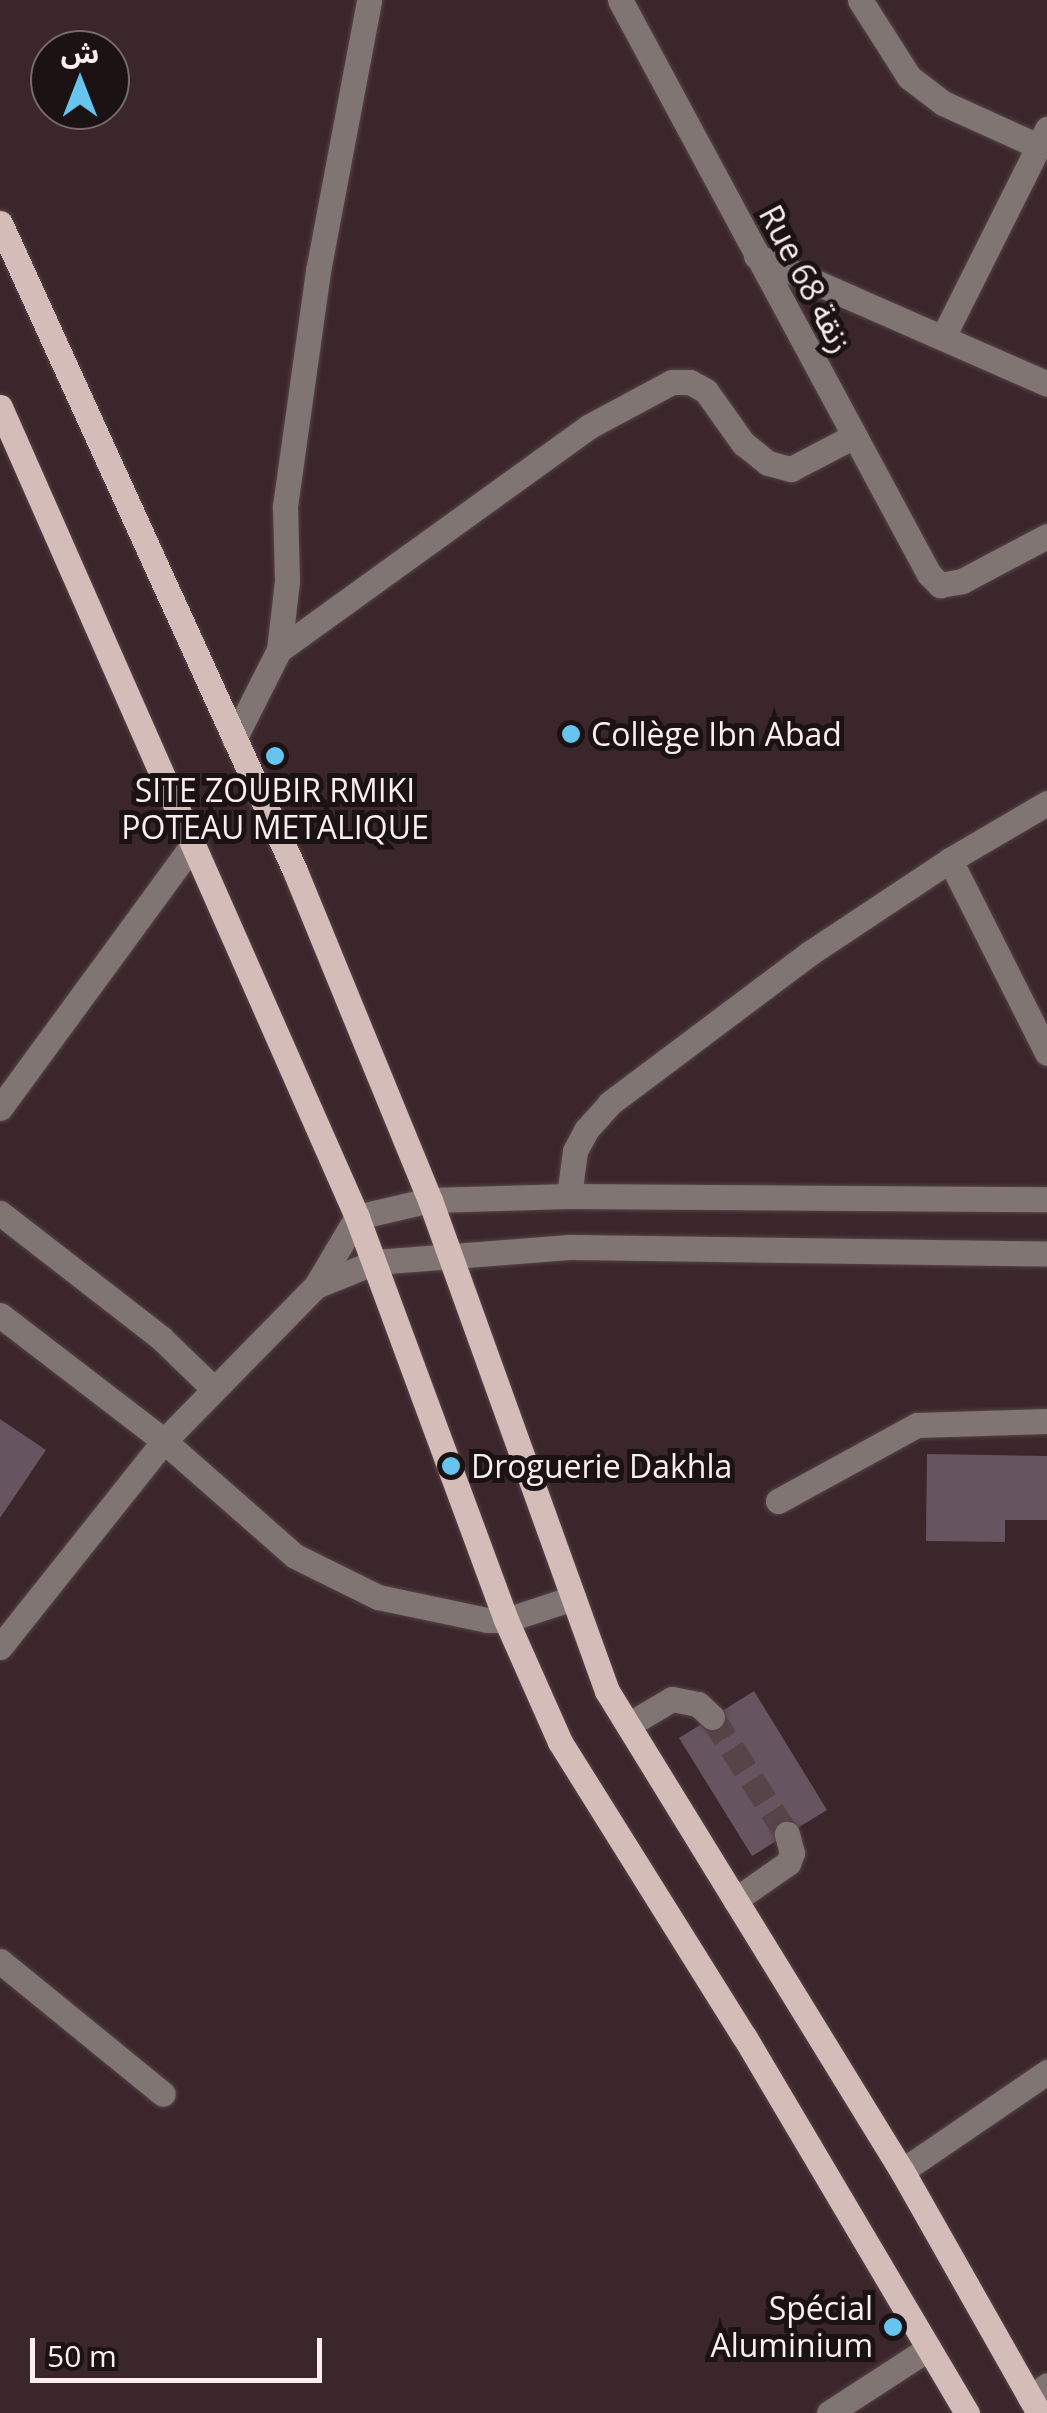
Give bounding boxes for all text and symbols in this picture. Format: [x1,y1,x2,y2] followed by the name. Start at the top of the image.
[30,30,130,130] north arrow
[61,33,99,71] text: ش
[751,199,861,359] street label: Rue 68 زنقة
[591,715,842,753] place label: Collège Ibn Abad
[560,723,582,745] marker: Collège Ibn Abad
[264,745,286,767] marker: SITE ZOUBIR RMIKI POTEAU METALIQUE
[121,772,429,847] place label: SITE ZOUBIR RMIKI POTEAU METALIQUE
[471,1447,732,1485] place label: Droguerie Dakhla
[440,1455,462,1477] marker: Droguerie Dakhla
[710,2290,873,2365] place label: Spécial Aluminium
[882,2316,904,2338] marker: Spécial Aluminium
[35,2318,328,2380] scale bar
[47,2335,117,2376] text: 50 m

